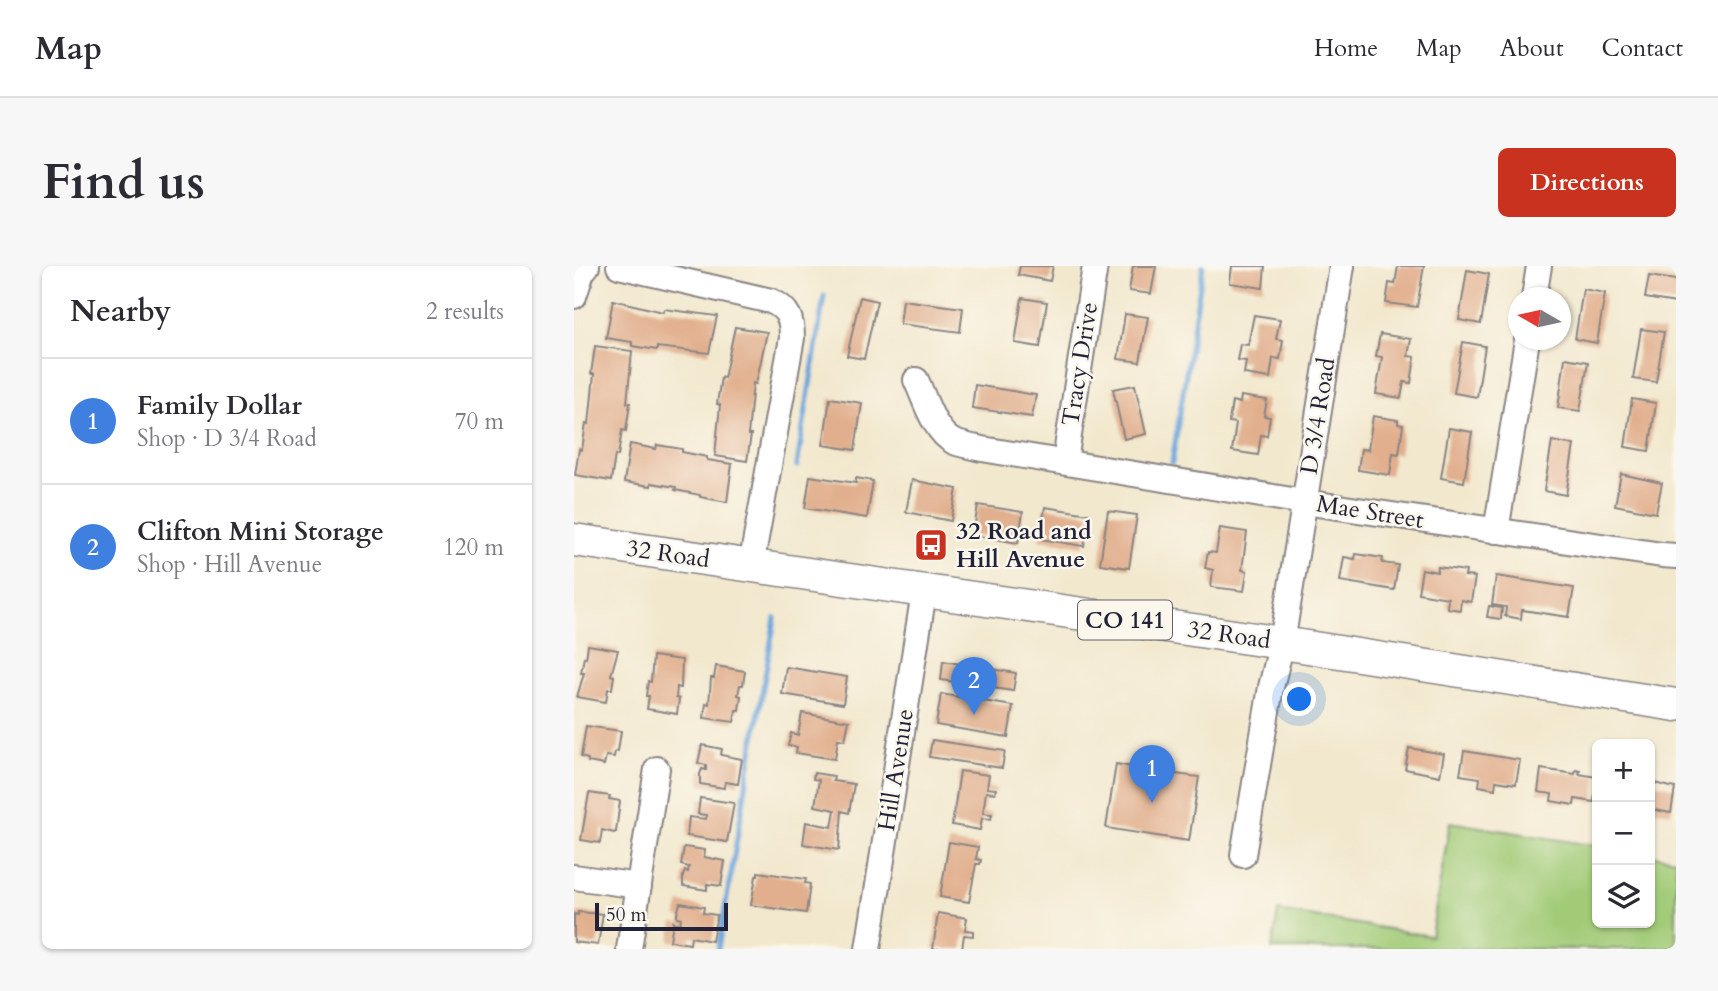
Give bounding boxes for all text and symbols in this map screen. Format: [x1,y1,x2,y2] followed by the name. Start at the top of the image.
[35,26,102,71] text: Map
[1314,32,1378,65] text: Home
[1416,32,1462,65] text: Map
[1500,32,1564,65] text: About
[1602,32,1683,65] text: Contact
[1498,148,1676,217] button: Directions
[42,149,205,216] text: Find us
[1508,287,1571,350] north arrow
[70,291,171,332] text: Nearby
[426,296,504,327] text: 2 results
[1054,300,1106,428] street label: Tracy Drive
[1293,355,1344,477] street label: D 3/4 Road
[137,388,302,423] text: Family Dollar
[87,406,99,437] text: 1
[455,406,504,437] text: 70 m
[137,423,317,454] text: Shop · D 3/4 Road
[1314,487,1426,537] street label: Mae Street
[137,514,384,549] text: Clifton Mini Storage
[956,515,1092,576] place label: 32 Road and Hill Avenue
[912,526,950,564] bus stop icon: 32 Road and Hill Avenue
[87,532,99,563] text: 2
[443,532,504,563] text: 120 m
[624,532,712,576] street label: 32 Road
[137,549,322,580] text: Shop · Hill Avenue
[1078,600,1172,640] road number: CO 141
[1185,613,1273,657] street label: 32 Road
[951,657,997,715] pin: 2
[1282,682,1316,716] your location
[870,707,922,833] street label: Hill Avenue
[1592,739,1655,928] map controls
[1592,739,1655,802] button: +
[1129,745,1175,803] pin: 1
[1592,802,1655,865] button: −
[1592,865,1655,928] button: layers
[595,900,728,932] scale bar
[606,902,647,928] text: 50 m

